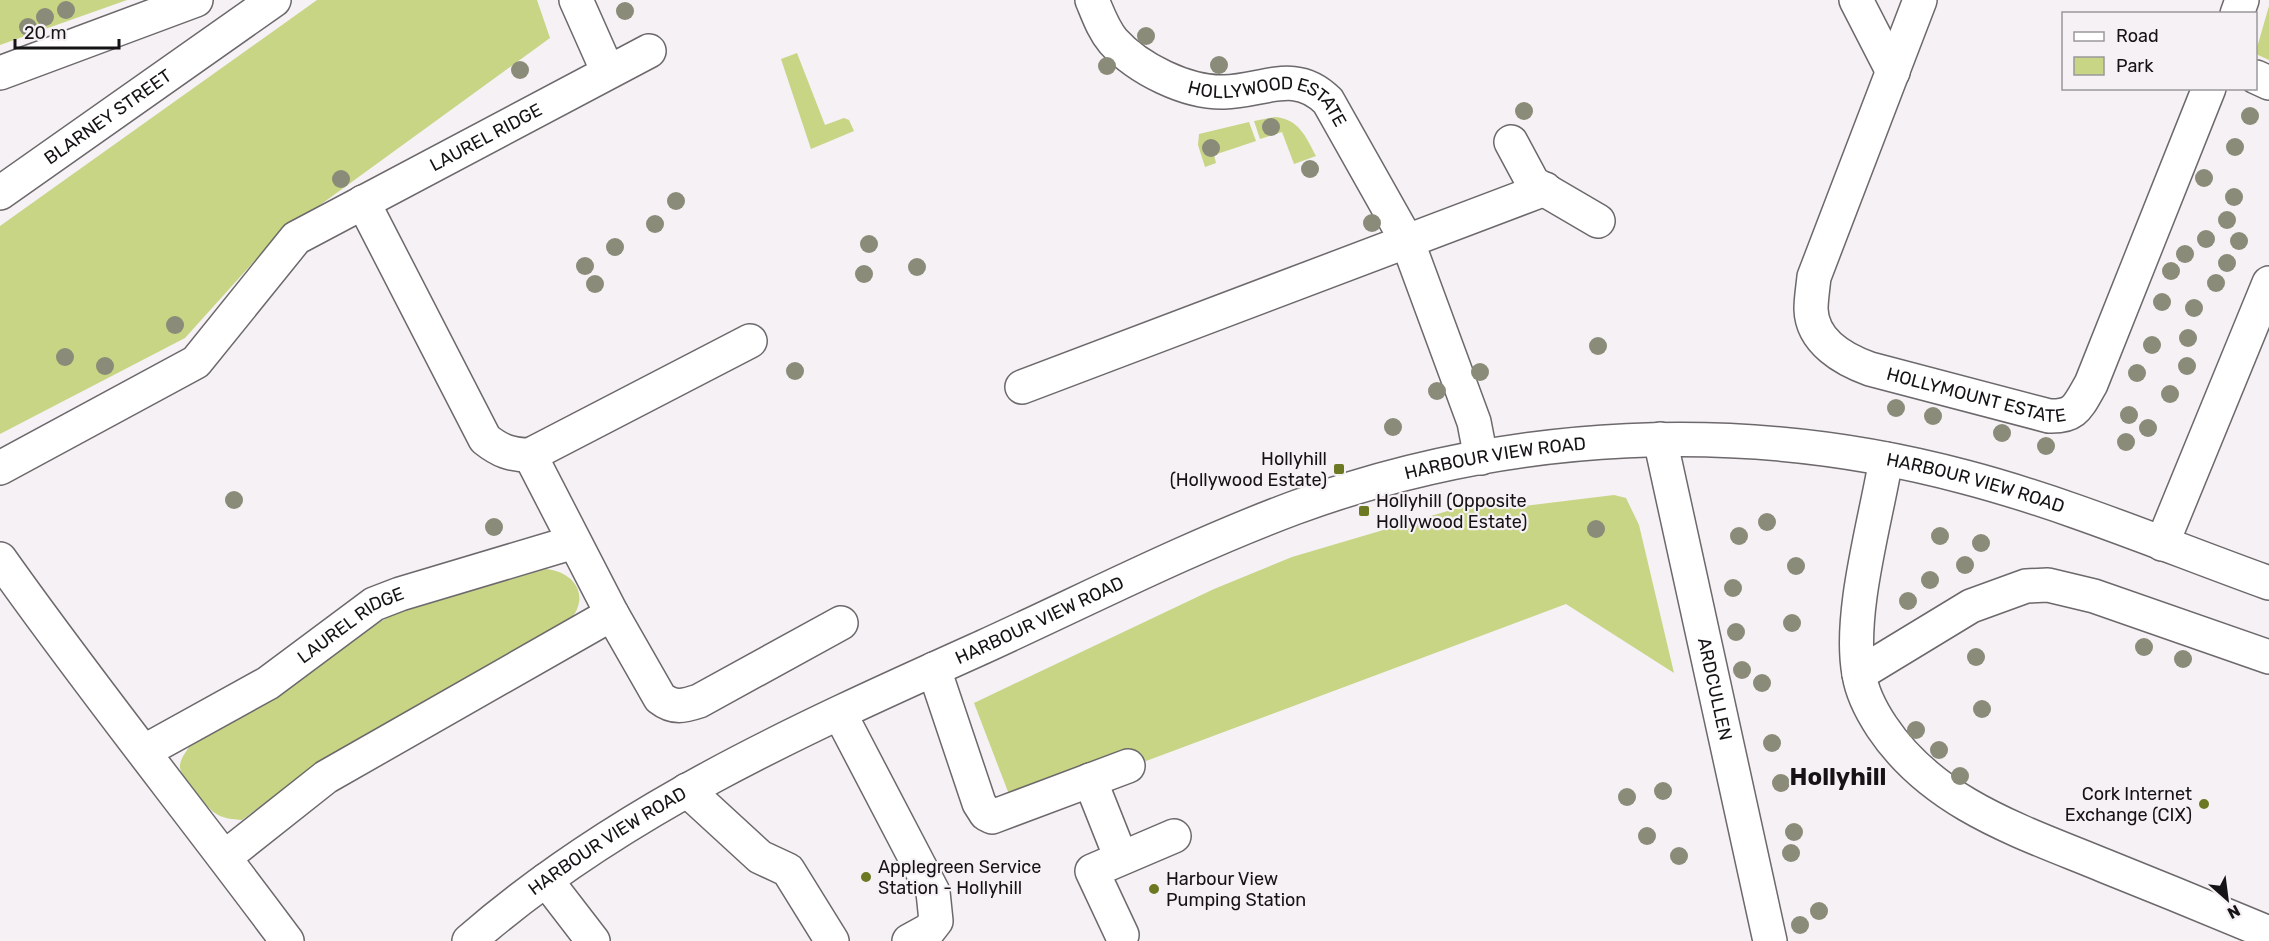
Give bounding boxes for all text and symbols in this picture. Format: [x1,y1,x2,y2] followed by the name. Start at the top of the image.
[15,12,118,50] scale bar
[2062,12,2257,90] legend
[24,22,66,44] text: 20 m
[2116,25,2159,47] text: Road
[2116,55,2154,77] text: Park
[40,65,176,169] street label: BLARNEY STREET
[1185,72,1351,131] street label: HOLLYWOOD ESTATE
[426,99,546,176] street label: LAUREL RIDGE
[1884,363,2068,427] street label: HOLLYMOUNT ESTATE
[1402,432,1587,484] street label: HARBOUR VIEW ROAD
[1170,448,1327,491] place label: Hollyhill (Hollywood Estate)
[1885,448,2067,518] street label: HARBOUR VIEW ROAD
[1332,462,1346,476] marker: Hollyhill (Hollywood Estate)
[1376,490,1527,533] place label: Hollyhill (Opposite Hollywood Estate)
[1357,504,1371,518] marker: Hollyhill (Opposite Hollywood Estate)
[952,572,1127,669] street label: HARBOUR VIEW ROAD
[293,583,407,668] street label: LAUREL RIDGE
[1693,636,1737,743] street label: ARDCULLEN
[1790,763,1886,791] district label: Hollyhill
[524,782,690,900] street label: HARBOUR VIEW ROAD
[2065,783,2192,826] place label: Cork Internet Exchange (CIX)
[2197,797,2211,811] marker: Cork Internet Exchange (CIX)
[878,856,1041,899] place label: Applegreen Service Station - Hollyhill
[1166,868,1306,911] place label: Harbour View Pumping Station
[2197,869,2257,929] north arrow
[859,870,873,884] marker: Applegreen Service Station - Hollyhill
[1147,882,1161,896] marker: Harbour View Pumping Station
[2224,901,2243,923] text: N

